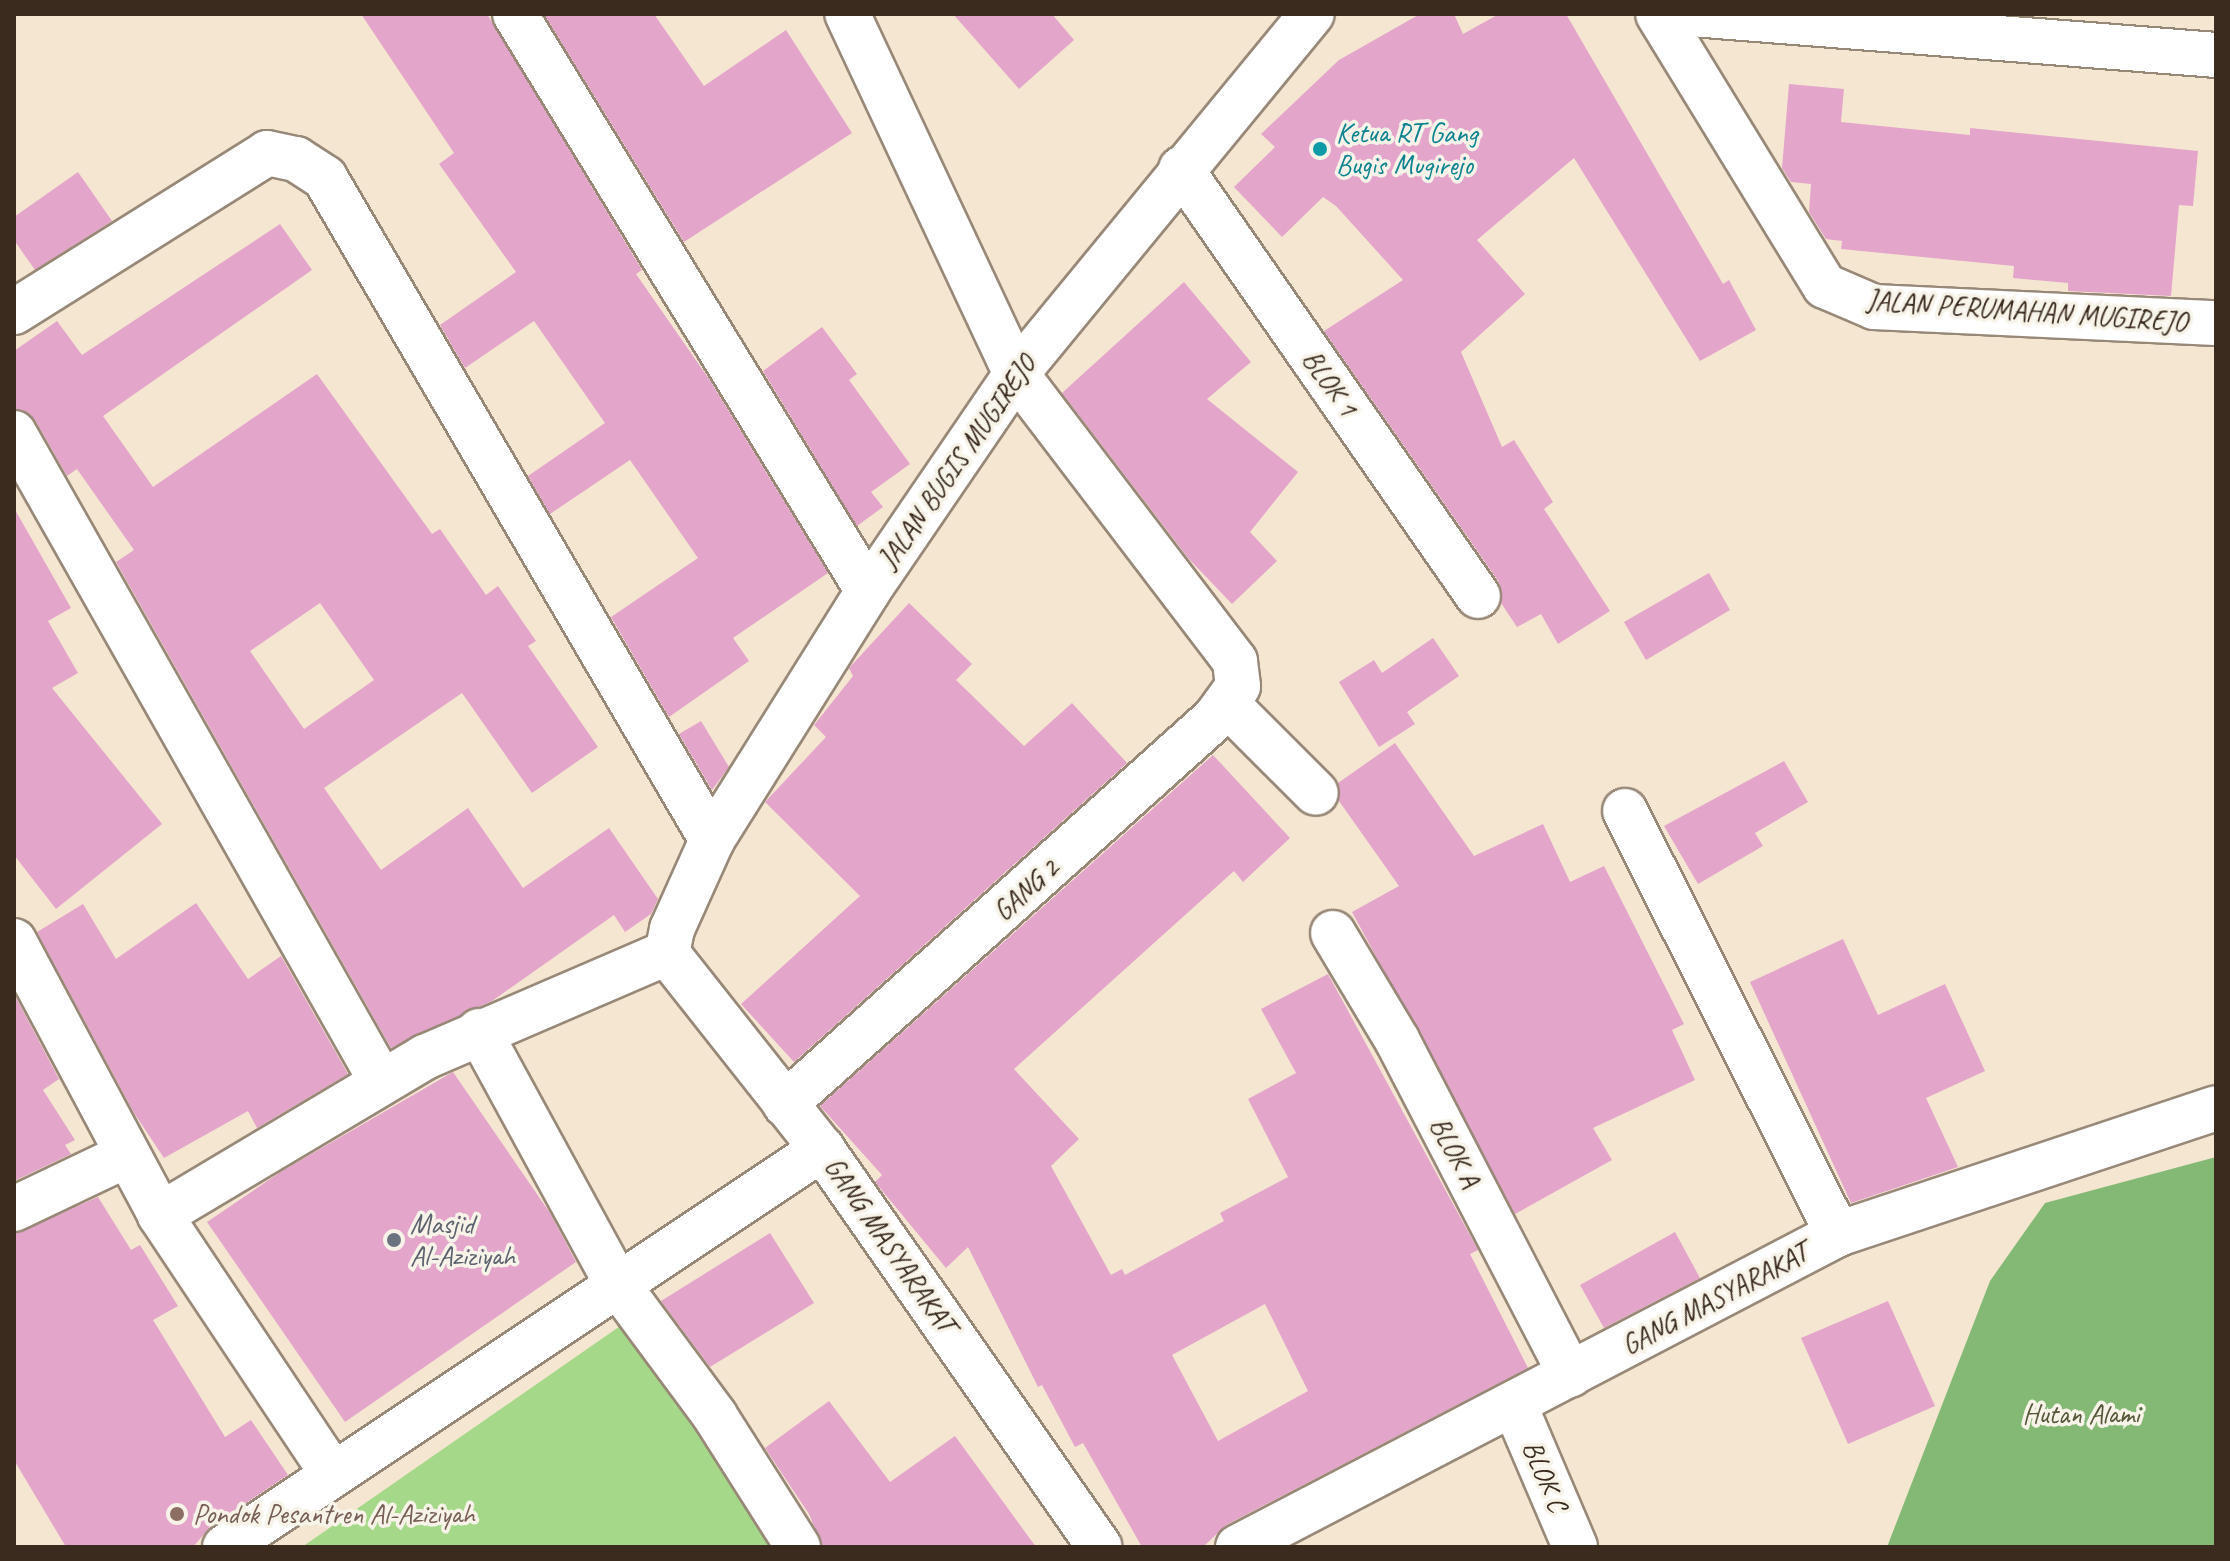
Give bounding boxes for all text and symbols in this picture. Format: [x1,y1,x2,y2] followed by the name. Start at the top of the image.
[1336,116,1479,182] place label: Ketua RT Gang Bugis Mugirejo
[1311,140,1329,158] marker: Ketua RT Gang Bugis Mugirejo
[1867,283,2187,339] street label: JALAN PERUMAHAN MUGIREJO
[1295,343,1365,423] street label: BLOK 1
[871,349,1043,575] street label: JALAN BUGIS MUGIREJO
[986,852,1066,928] street label: GANG 2
[1423,1111,1487,1193] street label: BLOK A
[817,1151,963,1339] street label: GANG MASYARAKAT
[410,1207,515,1273] place label: Masjid Al-Aziziyah
[385,1231,403,1249] marker: Masjid Al-Aziziyah
[1616,1236,1814,1362] street label: GANG MASYARAKAT
[2021,1397,2141,1431] park label: Hutan Alami
[1515,1436,1575,1516] street label: BLOK C
[193,1497,473,1531] place label: Pondok Pesantren Al-Aziziyah
[168,1505,186,1523] marker: Pondok Pesantren Al-Aziziyah

